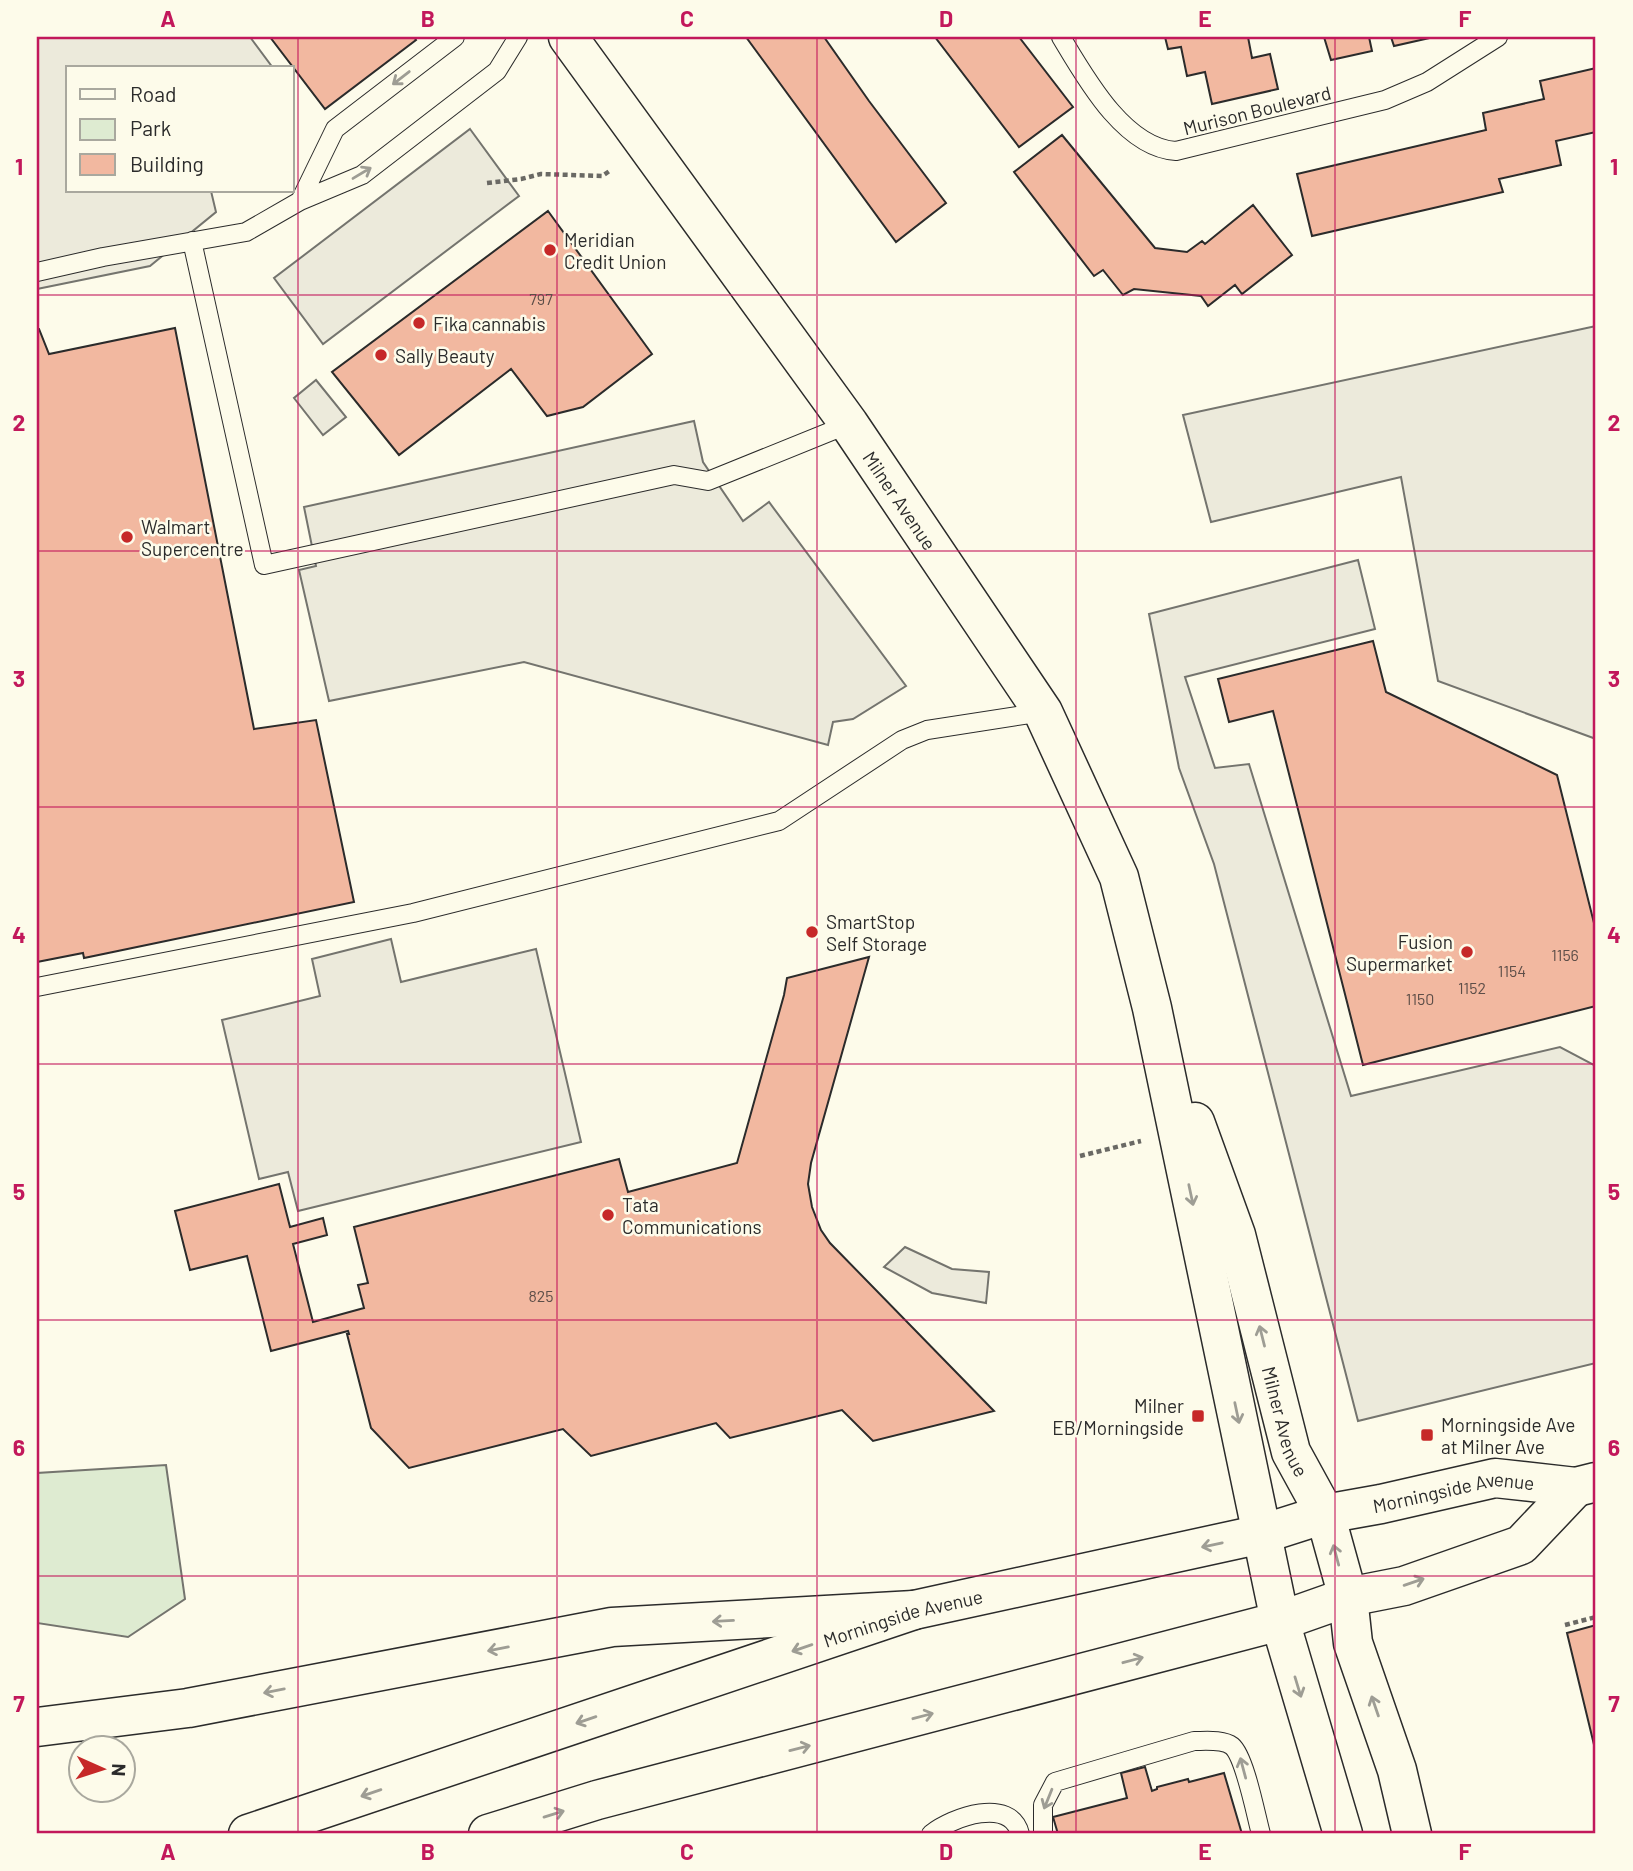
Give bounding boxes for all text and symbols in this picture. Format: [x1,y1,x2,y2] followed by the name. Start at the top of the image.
[160,4,176,32] text: A
[421,4,435,32] text: B
[680,4,694,32] text: C
[939,4,953,32] text: D
[1198,4,1212,32] text: E
[1459,4,1472,32] text: F
[66,66,294,192] legend
[392,71,411,86] one-way arrow
[130,81,176,106] text: Road
[1181,81,1333,139] street label: Murison Boulevard
[130,115,171,140] text: Park
[130,151,204,176] text: Building
[15,152,23,180] text: 1
[1610,152,1618,180] text: 1
[352,166,372,180] one-way arrow
[564,228,666,273] place label: Meridian Credit Union
[542,242,558,258] marker: Meridian Credit Union
[529,289,553,308] house number: 797
[433,312,546,335] place label: Fika cannabis
[411,315,427,331] marker: Fika cannabis
[395,344,495,367] place label: Sally Beauty
[373,347,389,363] marker: Sally Beauty
[13,408,25,436] text: 2
[1608,408,1620,436] text: 2
[859,446,942,554] street label: Milner Avenue
[141,515,244,560] place label: Walmart Supercentre
[119,529,135,545] marker: Walmart Supercentre
[13,664,25,692] text: 3
[1608,664,1620,692] text: 3
[826,910,927,955] place label: SmartStop Self Storage
[12,920,26,948] text: 4
[1607,920,1621,948] text: 4
[804,924,820,940] marker: SmartStop Self Storage
[1346,930,1453,975] place label: Fusion Supermarket
[1459,944,1475,960] marker: Fusion Supermarket
[1551,945,1579,964] house number: 1156
[1498,961,1526,980] house number: 1154
[1458,978,1486,997] house number: 1152
[1406,989,1434,1008] house number: 1150
[13,1177,25,1205] text: 5
[1608,1177,1620,1205] text: 5
[1184,1183,1198,1206] one-way arrow
[622,1193,762,1238] place label: Tata Communications
[600,1207,616,1223] marker: Tata Communications
[528,1286,554,1305] house number: 825
[1255,1325,1268,1347] one-way arrow
[1258,1364,1314,1480] street label: Milner Avenue
[1052,1394,1184,1439] place label: Milner EB/Morningside
[1230,1401,1244,1424] one-way arrow
[1190,1408,1206,1424] marker: Milner EB/Morningside
[1441,1413,1575,1458] place label: Morningside Ave at Milner Ave
[1419,1427,1435,1443] marker: Morningside Ave at Milner Ave
[13,1433,25,1461] text: 6
[1608,1433,1620,1461] text: 6
[1371,1466,1536,1517] street label: Morningside Avenue
[1201,1538,1224,1552] one-way arrow
[1329,1544,1342,1566] one-way arrow
[1403,1575,1425,1587] one-way arrow
[820,1584,985,1651] street label: Morningside Avenue
[712,1615,735,1628] one-way arrow
[487,1643,510,1656] one-way arrow
[791,1643,813,1655] one-way arrow
[1121,1653,1143,1666] one-way arrow
[1293,1676,1306,1698] one-way arrow
[263,1685,286,1698] one-way arrow
[13,1689,25,1717] text: 7
[1608,1689,1620,1717] text: 7
[1368,1695,1381,1717] one-way arrow
[911,1709,933,1722] one-way arrow
[576,1715,598,1728] one-way arrow
[66,1734,136,1804] north arrow
[788,1741,811,1754] one-way arrow
[1236,1758,1249,1780] one-way arrow
[108,1763,131,1777] text: N
[360,1788,382,1800] one-way arrow
[1040,1788,1053,1809] one-way arrow
[542,1807,564,1819] one-way arrow
[160,1837,176,1865] text: A
[421,1837,435,1865] text: B
[680,1837,694,1865] text: C
[939,1837,953,1865] text: D
[1198,1837,1212,1865] text: E
[1459,1837,1472,1865] text: F

